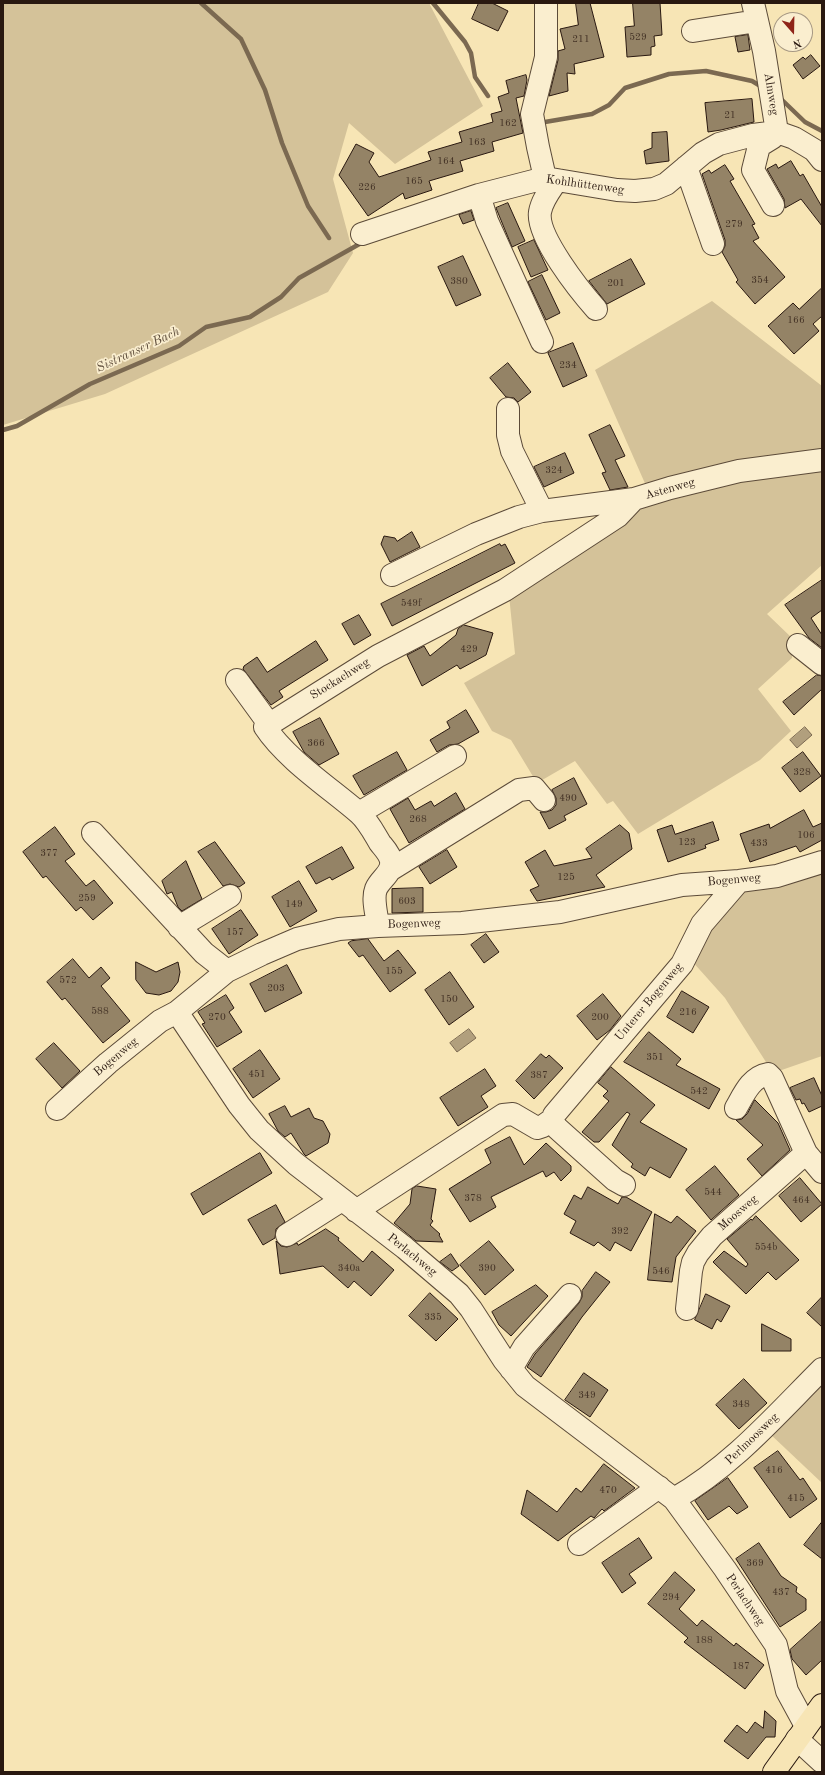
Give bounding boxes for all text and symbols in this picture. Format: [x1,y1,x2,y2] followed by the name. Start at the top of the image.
[773,12,813,52] north arrow
[629,31,647,43] house number: 529
[572,33,590,45] house number: 211
[791,36,803,49] text: N
[761,72,781,116] street label: Almweg
[724,109,736,121] house number: 21
[499,117,517,129] house number: 162
[468,136,486,148] house number: 163
[437,155,455,167] house number: 164
[545,172,625,198] street label: Kohlhüttenweg
[405,175,423,187] house number: 165
[358,181,376,193] house number: 226
[725,218,743,230] house number: 279
[751,274,769,286] house number: 354
[450,275,468,287] house number: 380
[607,277,625,289] house number: 201
[787,314,805,326] house number: 166
[94,324,182,376] water label: Sistranser Bach
[559,359,577,371] house number: 234
[545,464,563,476] house number: 324
[643,475,697,503] street label: Astenweg
[401,597,421,609] house number: 549f
[460,643,478,655] house number: 429
[308,655,372,703] street label: Stockachweg
[307,737,325,749] house number: 366
[793,766,811,778] house number: 328
[559,792,577,804] house number: 490
[409,813,427,825] house number: 268
[797,829,815,841] house number: 106
[678,836,696,848] house number: 123
[750,837,768,849] house number: 433
[40,847,58,859] house number: 377
[707,870,761,890] street label: Bogenweg
[557,871,575,883] house number: 125
[78,892,96,904] house number: 259
[398,895,416,907] house number: 603
[285,898,303,910] house number: 149
[387,916,441,932] street label: Bogenweg
[226,926,244,938] house number: 157
[612,960,686,1044] street label: Unterer Bogenweg
[385,965,403,977] house number: 155
[59,974,77,986] house number: 572
[267,982,285,994] house number: 203
[440,993,458,1005] house number: 150
[91,1005,109,1017] house number: 588
[679,1006,697,1018] house number: 216
[208,1011,226,1023] house number: 270
[591,1011,609,1023] house number: 200
[91,1034,141,1080] street label: Bogenweg
[646,1051,664,1063] house number: 351
[248,1068,266,1080] house number: 451
[530,1069,548,1081] house number: 387
[690,1085,708,1097] house number: 542
[704,1186,722,1198] house number: 544
[464,1192,482,1204] house number: 378
[715,1192,761,1234] street label: Moosweg
[792,1194,810,1206] house number: 464
[611,1225,629,1237] house number: 392
[384,1231,440,1279] street label: Perlachweg
[755,1241,777,1253] house number: 554b
[338,1262,360,1274] house number: 340a
[478,1262,496,1274] house number: 390
[652,1265,670,1277] house number: 546
[424,1311,442,1323] house number: 335
[578,1389,596,1401] house number: 349
[732,1398,750,1410] house number: 348
[722,1410,782,1468] street label: Perlmoosweg
[765,1464,783,1476] house number: 416
[599,1484,617,1496] house number: 470
[787,1492,805,1504] house number: 415
[746,1557,764,1569] house number: 369
[722,1571,768,1629] street label: Perlachweg
[772,1586,790,1598] house number: 437
[662,1591,680,1603] house number: 294
[695,1634,713,1646] house number: 188
[732,1660,750,1672] house number: 187

